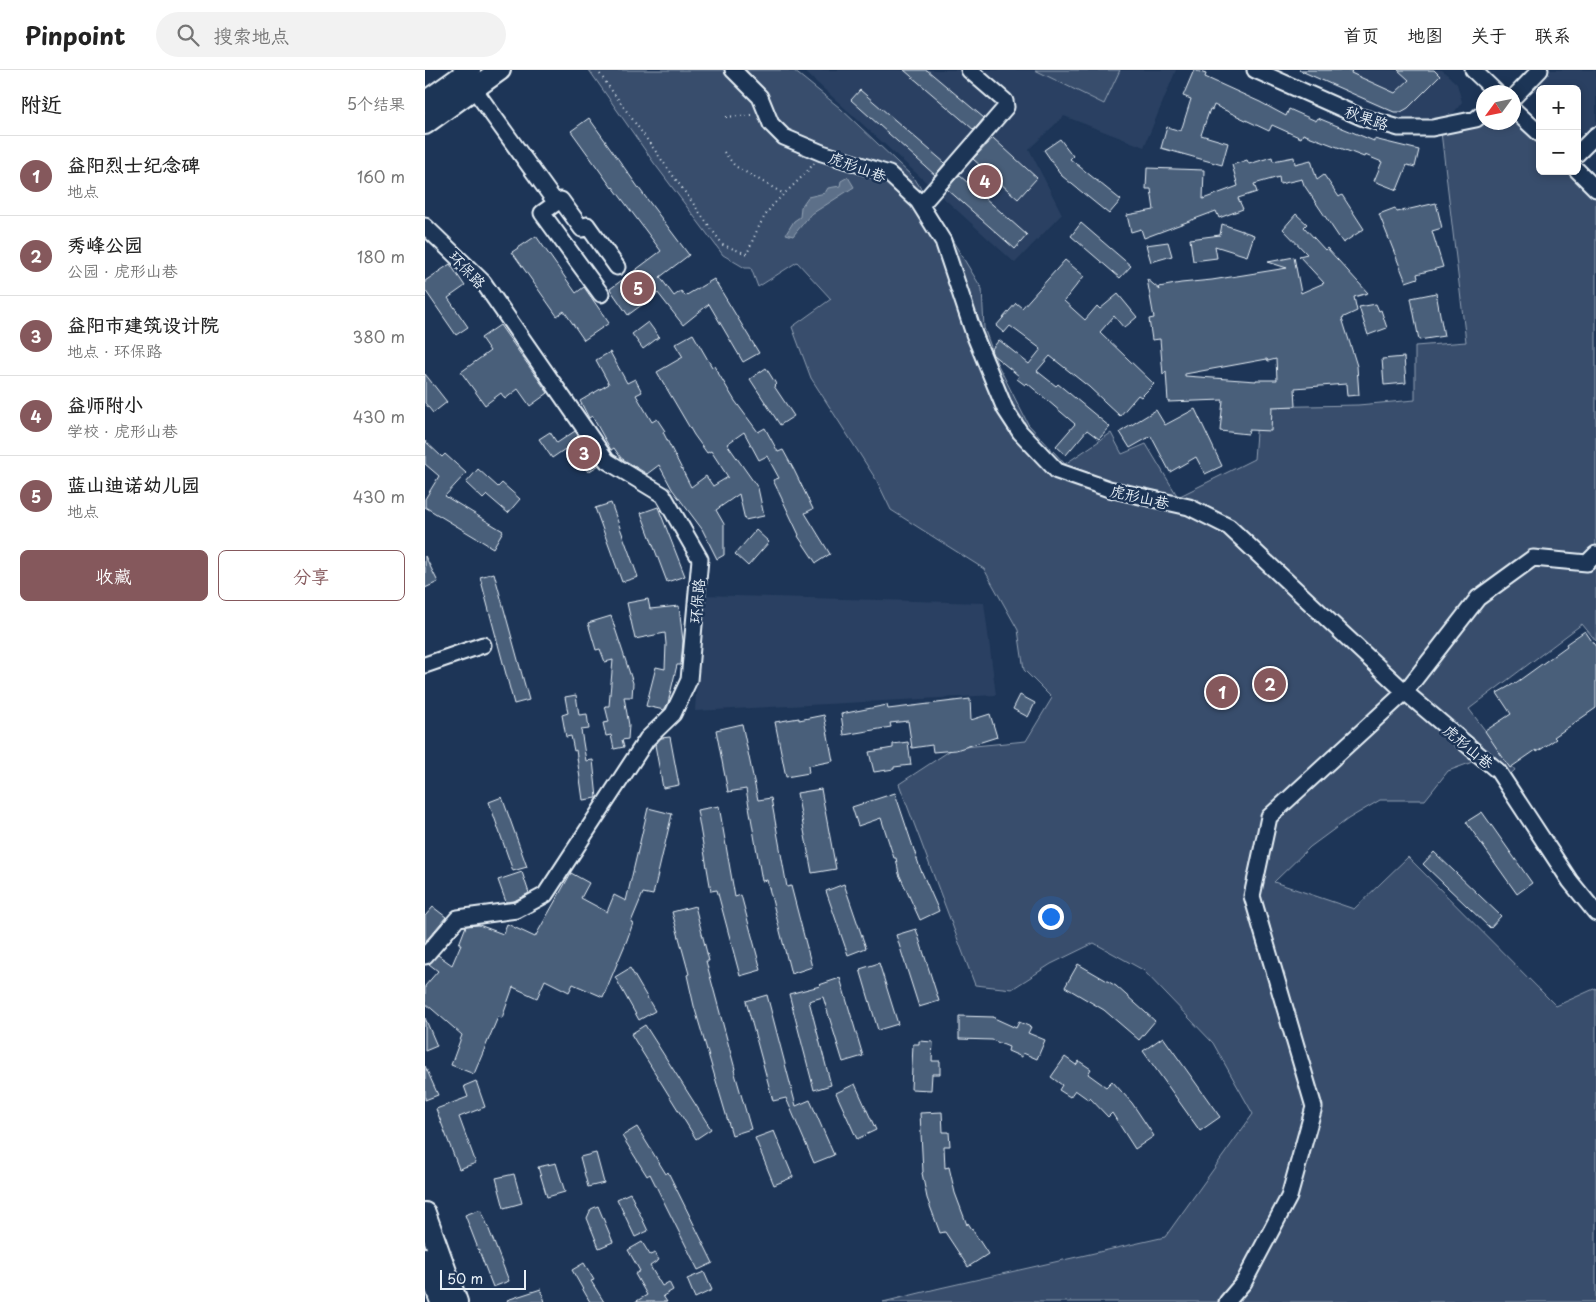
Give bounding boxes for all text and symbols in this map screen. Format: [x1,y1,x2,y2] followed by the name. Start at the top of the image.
[156,12,506,57] search box
[25,17,126,53] text: Pinpoint
[174,21,202,49] icon: search
[214,21,290,49] text: 搜索地点
[1343,21,1379,48] text: 首页
[1407,21,1443,48] text: 地图
[1471,21,1507,48] text: 关于
[1535,21,1571,48] text: 联系
[1476,85,1521,130] north arrow
[1536,85,1581,175] map controls
[1536,85,1581,130] button: +
[20,87,62,119] text: 附近
[347,91,405,115] text: 5个结果
[1342,99,1392,135] street label: 秋果路
[1536,130,1581,175] button: −
[826,145,890,187] street label: 虎形山巷
[67,150,200,178] text: 益阳烈士纪念碑
[969,162,1001,200] pin: 4
[32,164,40,188] text: 1
[357,164,405,188] text: 160 m
[67,178,99,202] text: 地点
[67,230,143,258] text: 秀峰公园
[30,244,42,268] text: 2
[357,244,405,268] text: 180 m
[444,245,492,293] street label: 环保路
[67,258,178,282] text: 公园 · 虎形山巷
[622,269,654,307] pin: 5
[67,310,219,338] text: 益阳市建筑设计院
[31,324,41,348] text: 3
[353,324,405,348] text: 380 m
[67,338,162,362] text: 地点 · 环保路
[67,390,143,418] text: 益师附小
[31,404,41,428] text: 4
[353,404,405,428] text: 430 m
[67,418,178,442] text: 学校 · 虎形山巷
[568,434,600,472] pin: 3
[67,470,200,498] text: 蓝山迪诺幼儿园
[1108,478,1172,514] street label: 虎形山巷
[31,484,41,508] text: 5
[353,484,405,508] text: 430 m
[67,498,99,522] text: 地点
[20,550,208,601] button: 收藏
[218,550,405,601] button: 分享
[683,578,709,624] street label: 环保路
[1254,665,1286,703] pin: 2
[1206,673,1238,711] pin: 1
[1439,718,1499,774] street label: 虎形山巷
[1038,904,1064,930] your location
[440,1267,526,1290] scale bar
[447,1268,483,1289] text: 50 m

